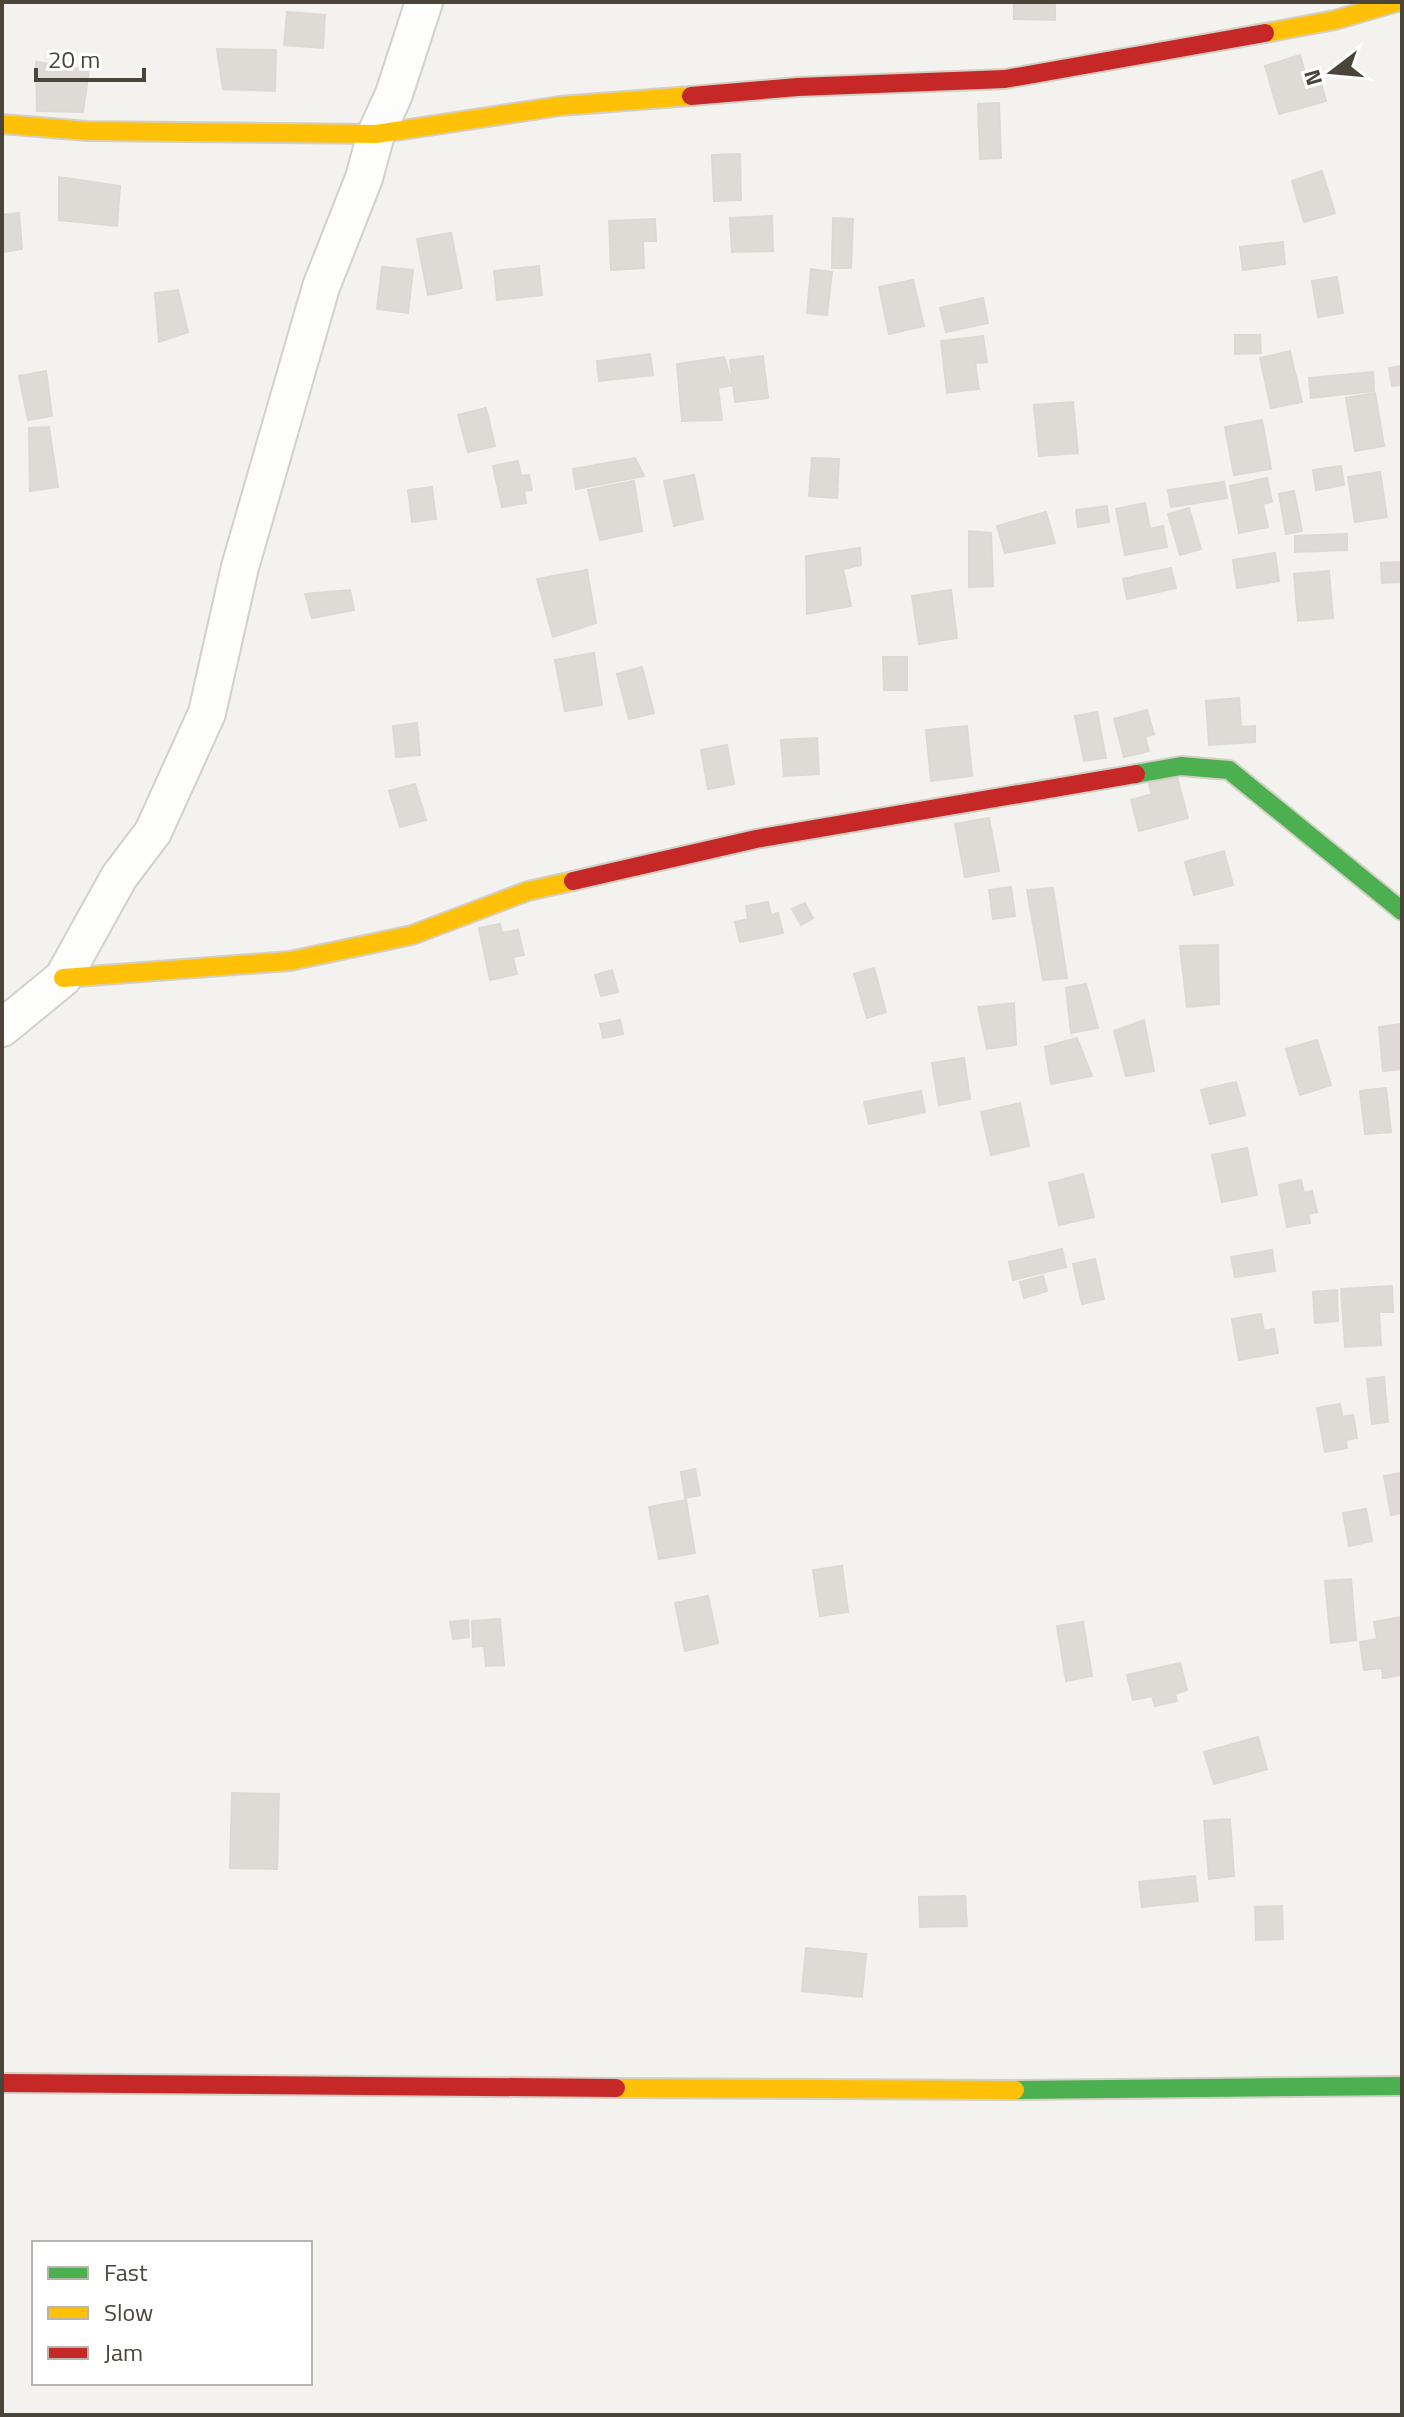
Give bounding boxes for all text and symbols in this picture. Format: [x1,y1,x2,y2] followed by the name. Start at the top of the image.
[36,32,144,82] scale bar
[1292,32,1372,112] north arrow
[48,41,100,77] text: 20 m
[1294,65,1331,90] text: N
[32,2241,312,2385] legend
[104,2254,148,2290] text: Fast
[104,2294,153,2330] text: Slow
[104,2334,143,2370] text: Jam

